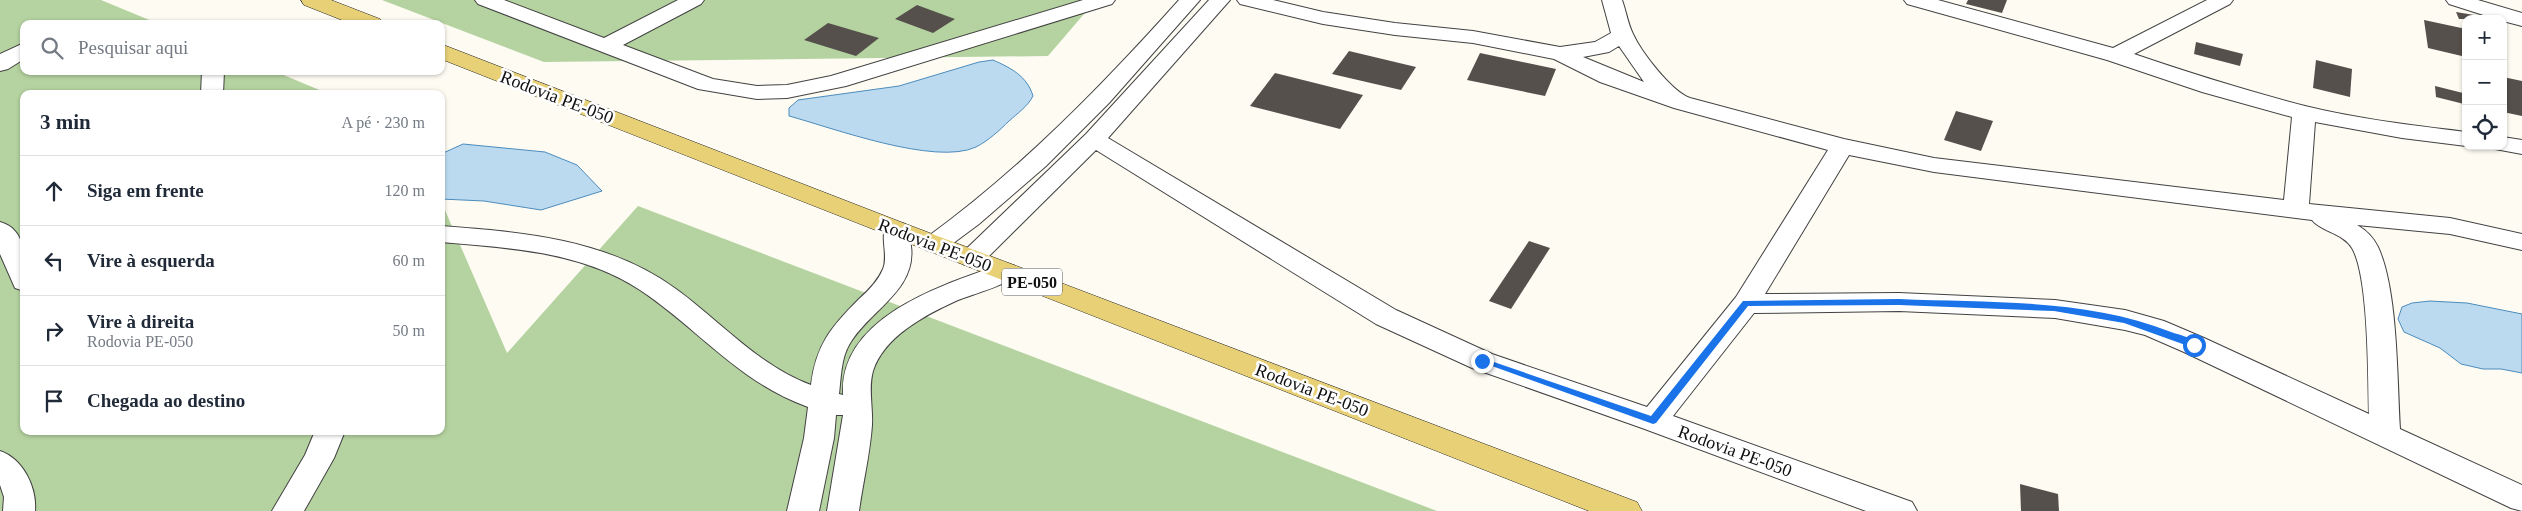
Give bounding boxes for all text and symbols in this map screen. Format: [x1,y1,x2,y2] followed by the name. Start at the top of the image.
[2462,15,2507,150] map controls
[2462,15,2507,60] button: +
[20,20,445,75] search box
[38,34,66,62] icon: search
[78,37,188,58] text: Pesquisar aqui
[2462,60,2507,105] button: −
[498,66,616,128] street label: Rodovia PE-050
[2462,105,2507,150] button: locate
[40,110,91,134] text: 3 min
[341,114,425,131] text: A pé · 230 m
[40,177,68,205] icon: ahead
[87,180,204,201] text: Siga em frente
[385,182,425,199] text: 120 m
[876,214,994,276] street label: Rodovia PE-050
[40,247,68,275] icon: left
[87,250,215,271] text: Vire à esquerda
[393,252,425,269] text: 60 m
[1002,268,1062,296] road number: PE-050
[87,311,194,332] text: Vire à direita
[40,317,68,345] icon: right
[393,322,425,339] text: 50 m
[87,333,193,350] text: Rodovia PE-050
[2183,334,2206,357] route start
[1471,350,1494,373] route end
[1253,359,1371,421] street label: Rodovia PE-050
[40,387,68,415] icon: arrive
[87,390,245,411] text: Chegada ao destino
[1675,421,1795,481] street label: Rodovia PE-050

